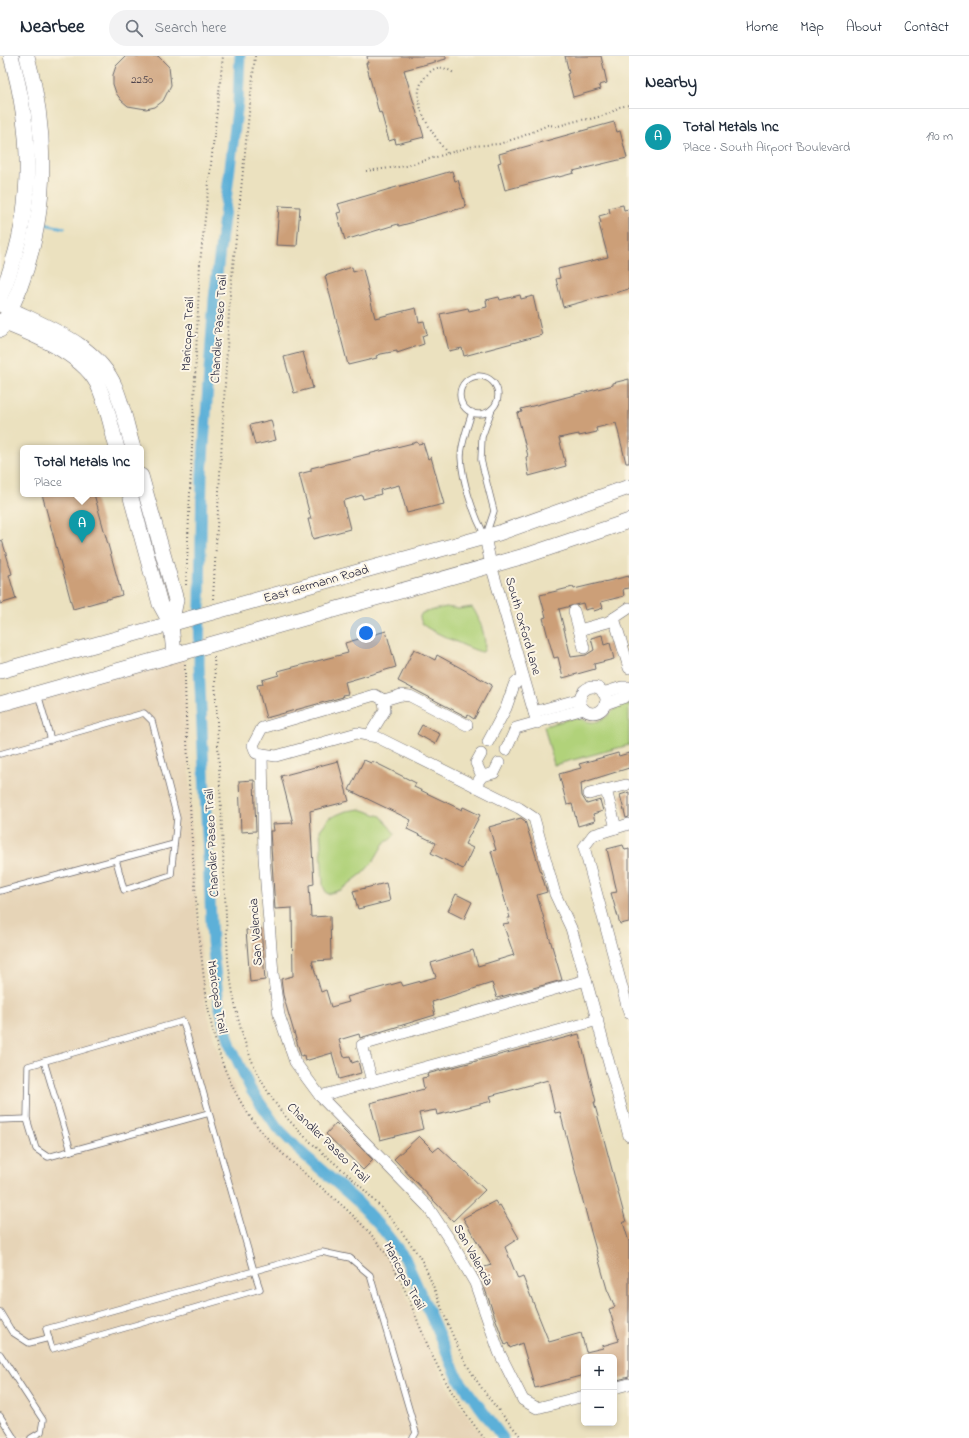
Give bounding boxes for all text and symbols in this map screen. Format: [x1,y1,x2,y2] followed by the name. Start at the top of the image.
[109,10,389,46] search box
[20,14,85,41] text: Nearbee
[123,17,145,39] icon: search
[155,17,226,39] text: Search here
[746,17,778,38] text: Home
[800,17,824,38] text: Map
[846,17,882,38] text: About
[904,17,949,38] text: Contact
[645,70,697,95] text: Nearby
[131,72,153,88] house number: 2250
[683,116,779,138] text: Total Metals Inc
[654,127,662,146] text: A
[926,127,953,146] text: 190 m
[683,138,850,157] text: Place · South Airport Boulevard
[206,274,232,384] street label: Chandler Paseo Trail
[177,296,199,372] street label: Maricopa Trail
[20,445,144,497] popup
[34,451,130,473] text: Total Metals Inc
[34,473,62,492] text: Place
[69,510,95,543] pin: A
[261,560,371,608] street label: East Germann Road
[500,575,546,677] street label: South Oxford Lane
[356,623,376,643] your location
[200,788,224,898] street label: Chandler Paseo Trail
[244,898,268,966] street label: San Valencia
[202,959,232,1035] street label: Maricopa Trail
[282,1098,374,1188] street label: Chandler Paseo Trail
[448,1221,498,1289] street label: San Valencia
[378,1239,430,1313] street label: Maricopa Trail
[581,1354,617,1426] map controls
[581,1354,617,1390] button: +
[581,1390,617,1426] button: −

